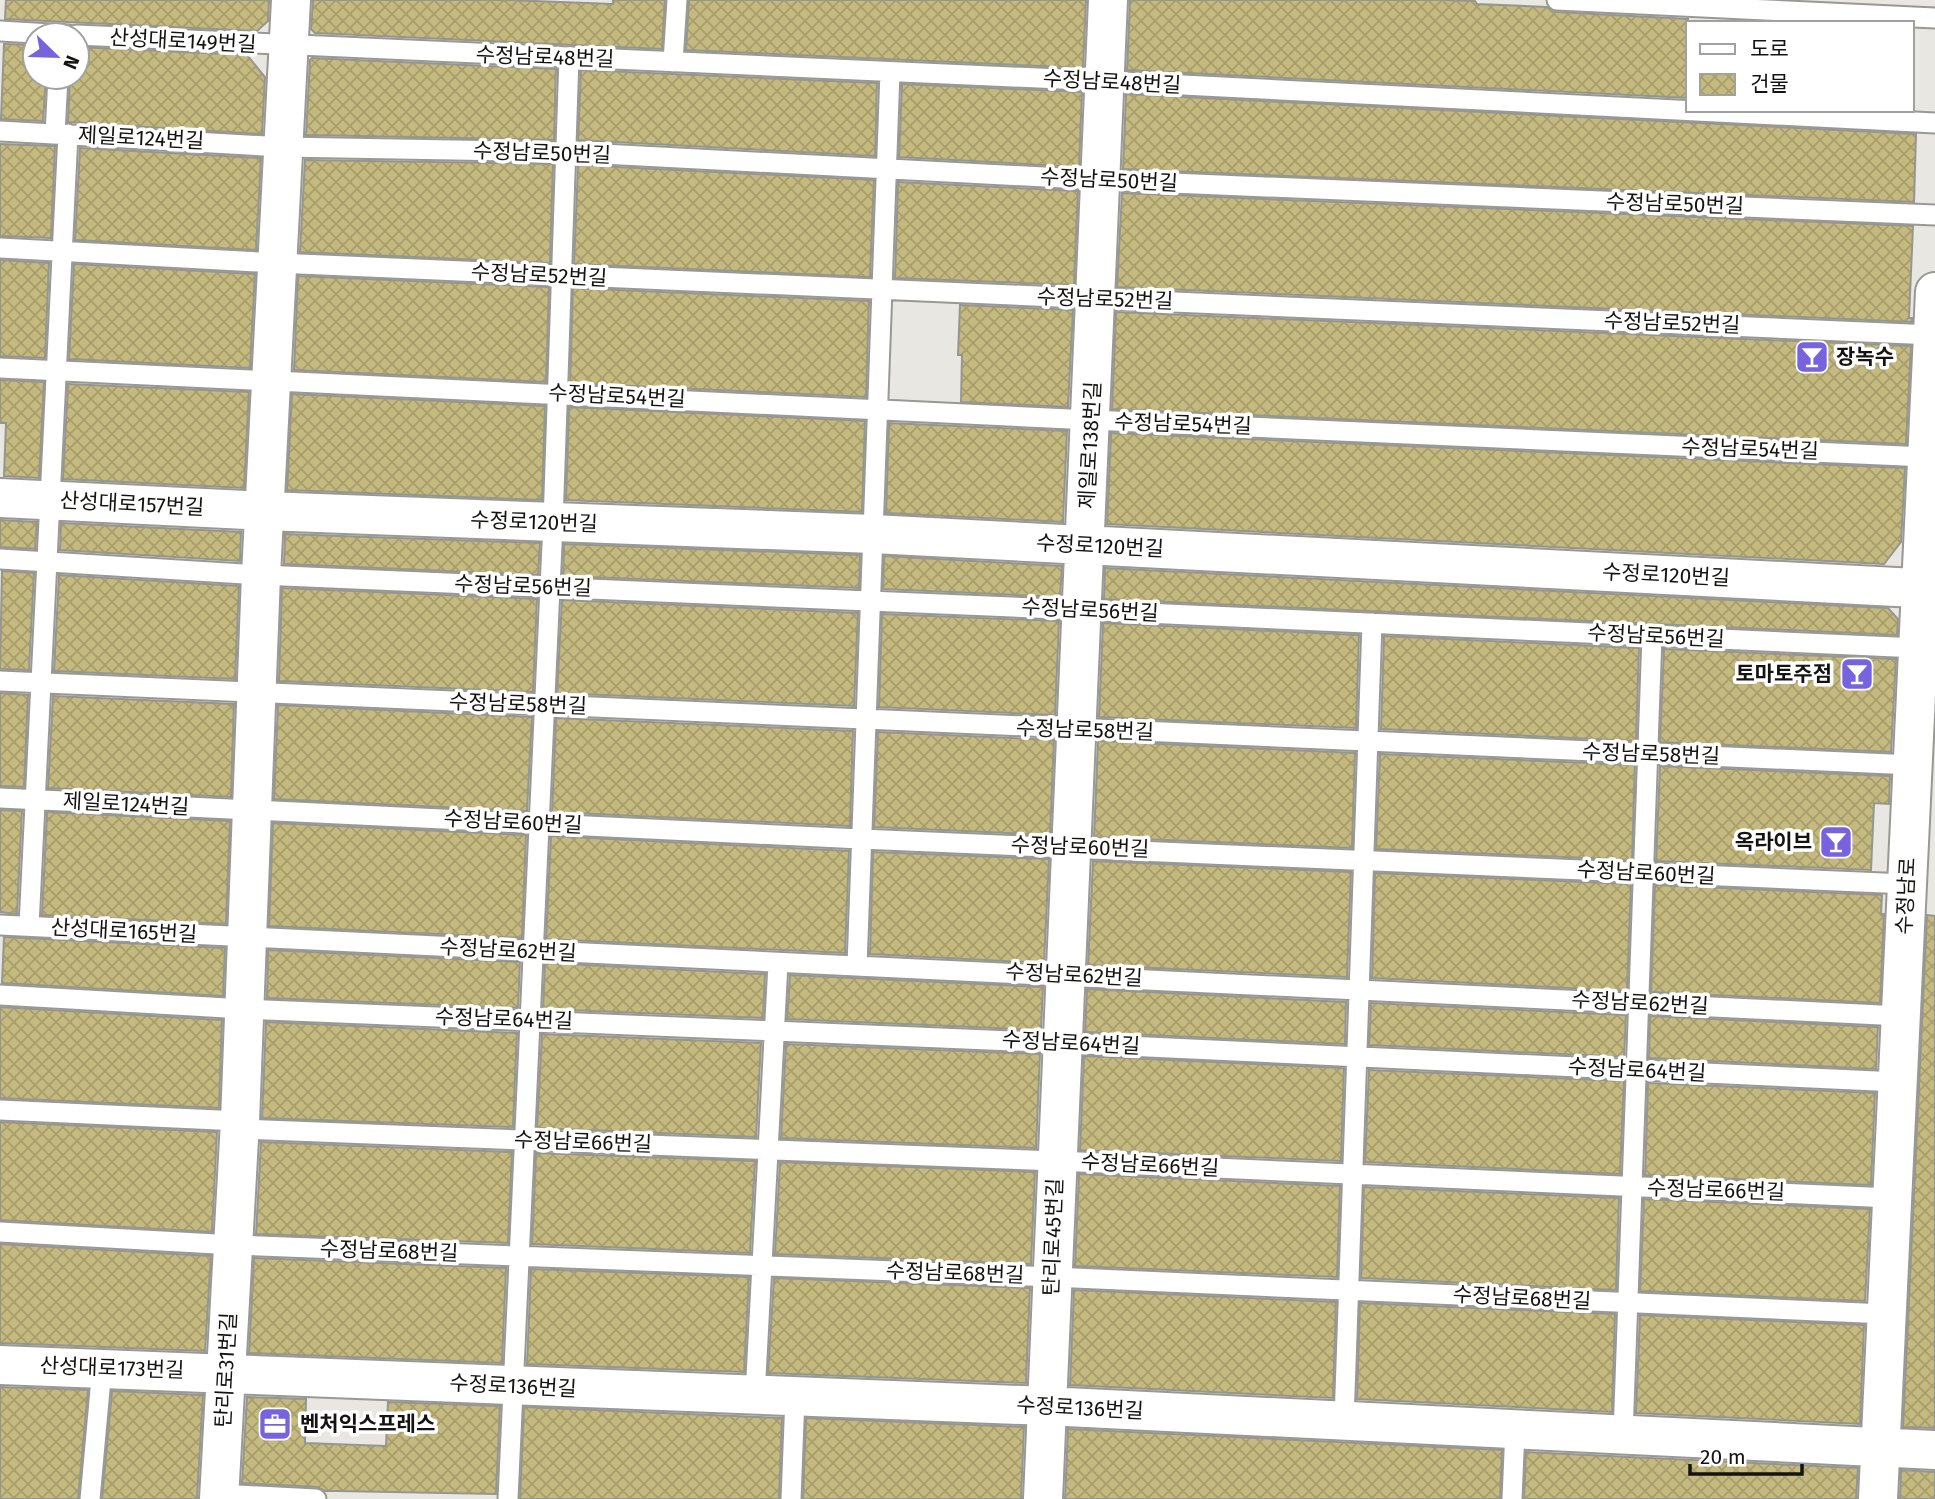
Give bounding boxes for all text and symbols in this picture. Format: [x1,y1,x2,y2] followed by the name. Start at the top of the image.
[21,21,91,91] north arrow
[1686,21,1914,112] legend
[109,24,257,58] street label: 산성대로149번길
[1750,36,1789,62] text: 도로
[475,42,615,72] street label: 수정남로48번길
[58,52,84,73] text: N
[1042,65,1182,99] street label: 수정남로48번길
[1750,71,1789,97] text: 건물
[77,122,205,154] street label: 제일로124번길
[473,138,611,168] street label: 수정남로50번길
[1039,163,1179,197] street label: 수정남로50번길
[1606,189,1744,219] street label: 수정남로50번길
[470,258,608,292] street label: 수정남로52번길
[1036,284,1174,314] street label: 수정남로52번길
[1603,308,1741,338] street label: 수정남로52번길
[1793,338,1831,376] bar icon: 장녹수
[1836,344,1894,370] place label: 장녹수
[548,379,686,413] street label: 수정남로54번길
[1074,381,1106,509] street label: 제일로138번길
[1114,409,1252,439] street label: 수정남로54번길
[1681,434,1819,464] street label: 수정남로54번길
[59,487,205,521] street label: 산성대로157번길
[470,507,598,537] street label: 수정로120번길
[1036,530,1164,562] street label: 수정로120번길
[1602,559,1730,591] street label: 수정로120번길
[454,571,592,601] street label: 수정남로56번길
[1021,593,1159,627] street label: 수정남로56번길
[1587,619,1725,653] street label: 수정남로56번길
[1838,655,1876,693] bar icon: 토마토주점
[1735,661,1832,687] place label: 토마토주점
[449,689,587,719] street label: 수정남로58번길
[1016,715,1154,745] street label: 수정남로58번길
[1582,739,1720,769] street label: 수정남로58번길
[62,788,190,820] street label: 제일로124번길
[443,805,583,839] street label: 수정남로60번길
[1817,823,1855,861] bar icon: 옥라이브
[1735,829,1812,855] place label: 옥라이브
[1010,832,1150,862] street label: 수정남로60번길
[1576,856,1716,890] street label: 수정남로60번길
[1891,857,1921,935] street label: 수정남로
[50,914,198,948] street label: 산성대로165번길
[439,933,577,967] street label: 수정남로62번길
[1005,958,1143,992] street label: 수정남로62번길
[1571,986,1709,1020] street label: 수정남로62번길
[434,1004,574,1034] street label: 수정남로64번길
[1001,1026,1141,1060] street label: 수정남로64번길
[1567,1053,1707,1087] street label: 수정남로64번길
[513,1127,653,1157] street label: 수정남로66번길
[1080,1148,1220,1182] street label: 수정남로66번길
[1646,1175,1786,1205] street label: 수정남로66번길
[1038,1178,1068,1296] street label: 탄리로45번길
[319,1236,459,1266] street label: 수정남로68번길
[885,1258,1025,1288] street label: 수정남로68번길
[1452,1281,1592,1315] street label: 수정남로68번길
[210,1312,242,1428] street label: 탄리로31번길
[39,1352,185,1384] street label: 산성대로173번길
[449,1370,577,1402] street label: 수정로136번길
[1016,1392,1144,1424] street label: 수정로136번길
[256,1405,294,1443] office icon: 벤처익스프레스
[300,1411,435,1437] place label: 벤처익스프레스
[1690,1432,1802,1476] scale bar
[1700,1444,1746,1470] text: 20 m

